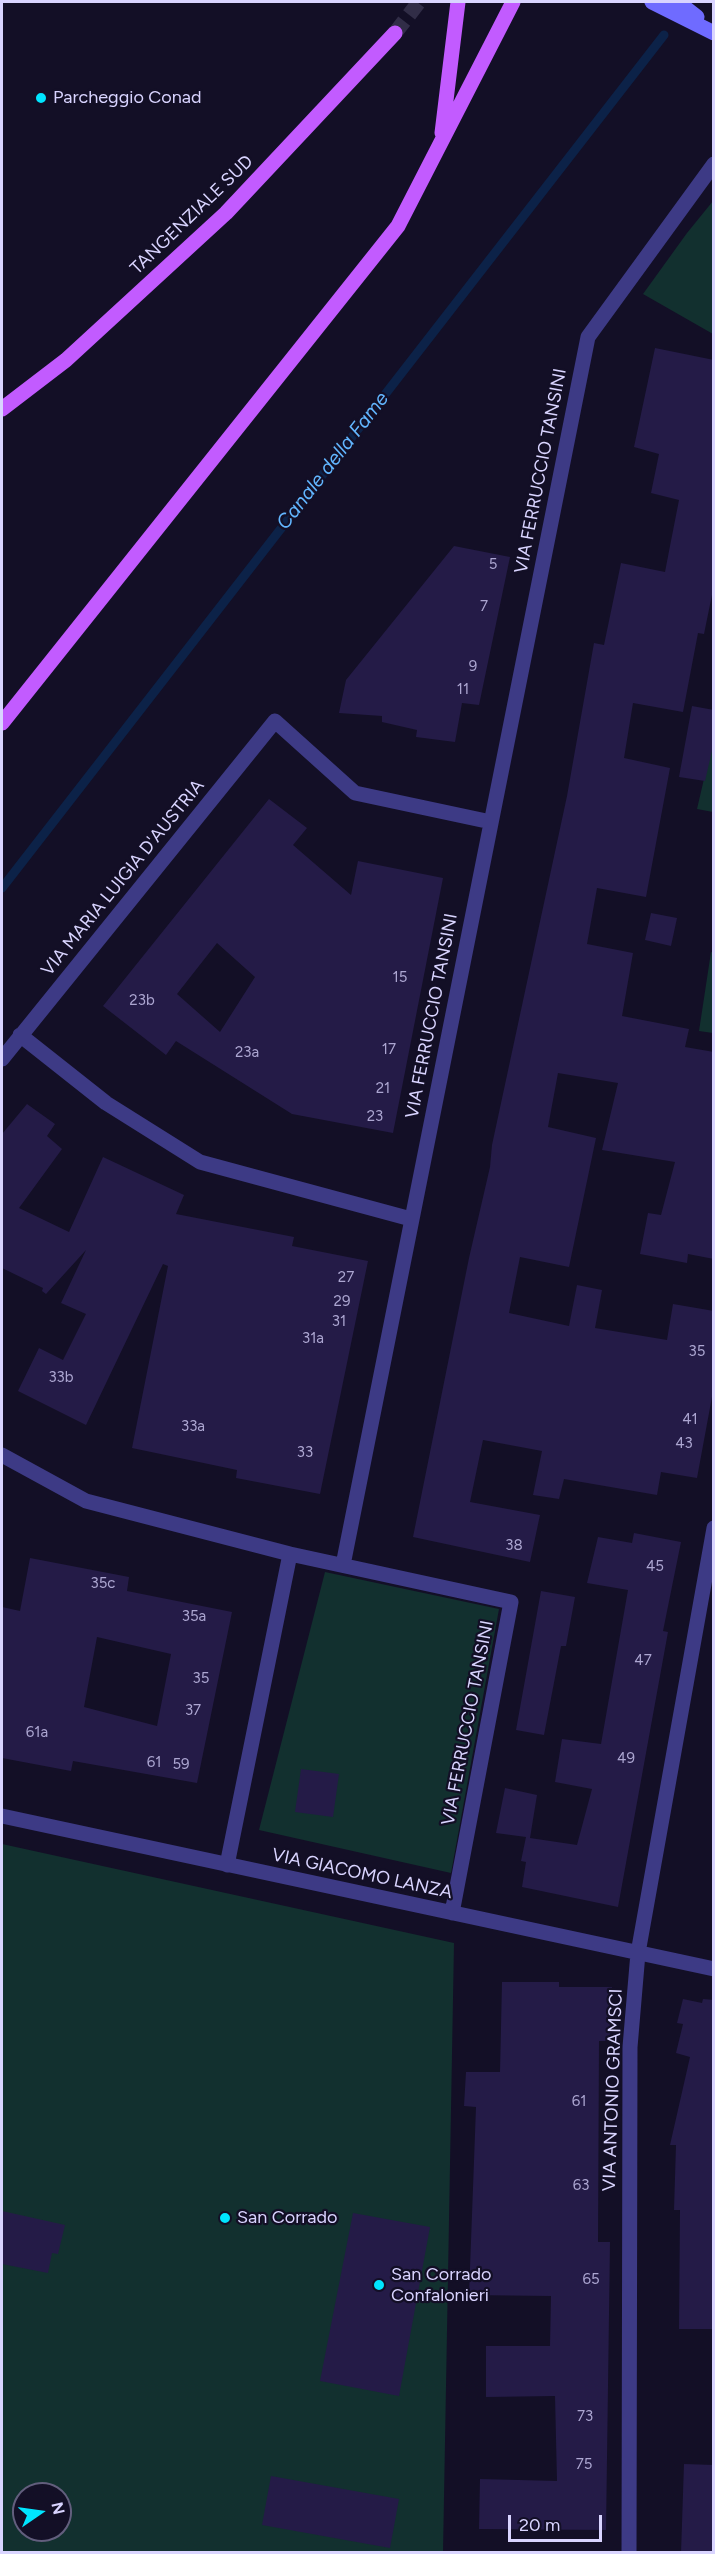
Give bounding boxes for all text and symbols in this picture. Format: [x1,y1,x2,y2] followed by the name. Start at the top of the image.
[53,87,201,109] place label: Parcheggio Conad
[34,91,48,105] marker: Parcheggio Conad
[126,151,258,279] street label: TANGENZIALE SUD
[511,367,571,575] street label: VIA FERRUCCIO TANSINI
[272,387,394,535] water label: Canale della Fame
[489,556,497,574] house number: 5
[480,598,488,616] house number: 7
[469,658,477,676] house number: 9
[457,681,469,699] house number: 11
[37,776,209,980] street label: VIA MARIA LUIGIA D'AUSTRIA
[402,912,462,1120] street label: VIA FERRUCCIO TANSINI
[393,969,407,987] house number: 15
[129,992,155,1010] house number: 23b
[382,1041,396,1059] house number: 17
[235,1044,259,1062] house number: 23a
[376,1080,390,1098] house number: 21
[367,1108,383,1126] house number: 23
[338,1269,354,1287] house number: 27
[334,1293,350,1311] house number: 29
[332,1313,346,1331] house number: 31
[302,1330,324,1348] house number: 31a
[689,1343,705,1361] house number: 35
[48,1369,74,1387] house number: 33b
[682,1411,698,1429] house number: 41
[181,1418,205,1436] house number: 33a
[675,1435,693,1453] house number: 43
[297,1444,313,1462] house number: 33
[505,1537,523,1555] house number: 38
[646,1558,664,1576] house number: 45
[91,1575,115,1593] house number: 35c
[182,1608,206,1626] house number: 35a
[438,1619,498,1827] street label: VIA FERRUCCIO TANSINI
[634,1652,652,1670] house number: 47
[193,1670,209,1688] house number: 35
[185,1702,201,1720] house number: 37
[26,1724,48,1742] house number: 61a
[617,1750,635,1768] house number: 49
[147,1754,161,1772] house number: 61
[172,1756,190,1774] house number: 59
[270,1844,454,1904] street label: VIA GIACOMO LANZA
[599,1988,627,2192] street label: VIA ANTONIO GRAMSCI
[572,2093,586,2111] house number: 61
[573,2177,589,2195] house number: 63
[237,2207,337,2229] place label: San Corrado
[218,2211,232,2225] marker: San Corrado
[391,2264,491,2306] place label: San Corrado Confalonieri
[582,2271,600,2289] house number: 65
[372,2278,386,2292] marker: San Corrado Confalonieri
[577,2408,593,2426] house number: 73
[576,2456,592,2474] house number: 75
[12,2482,72,2542] north arrow
[47,2500,69,2516] text: N
[511,2503,606,2541] scale bar
[519,2514,560,2536] text: 20 m

